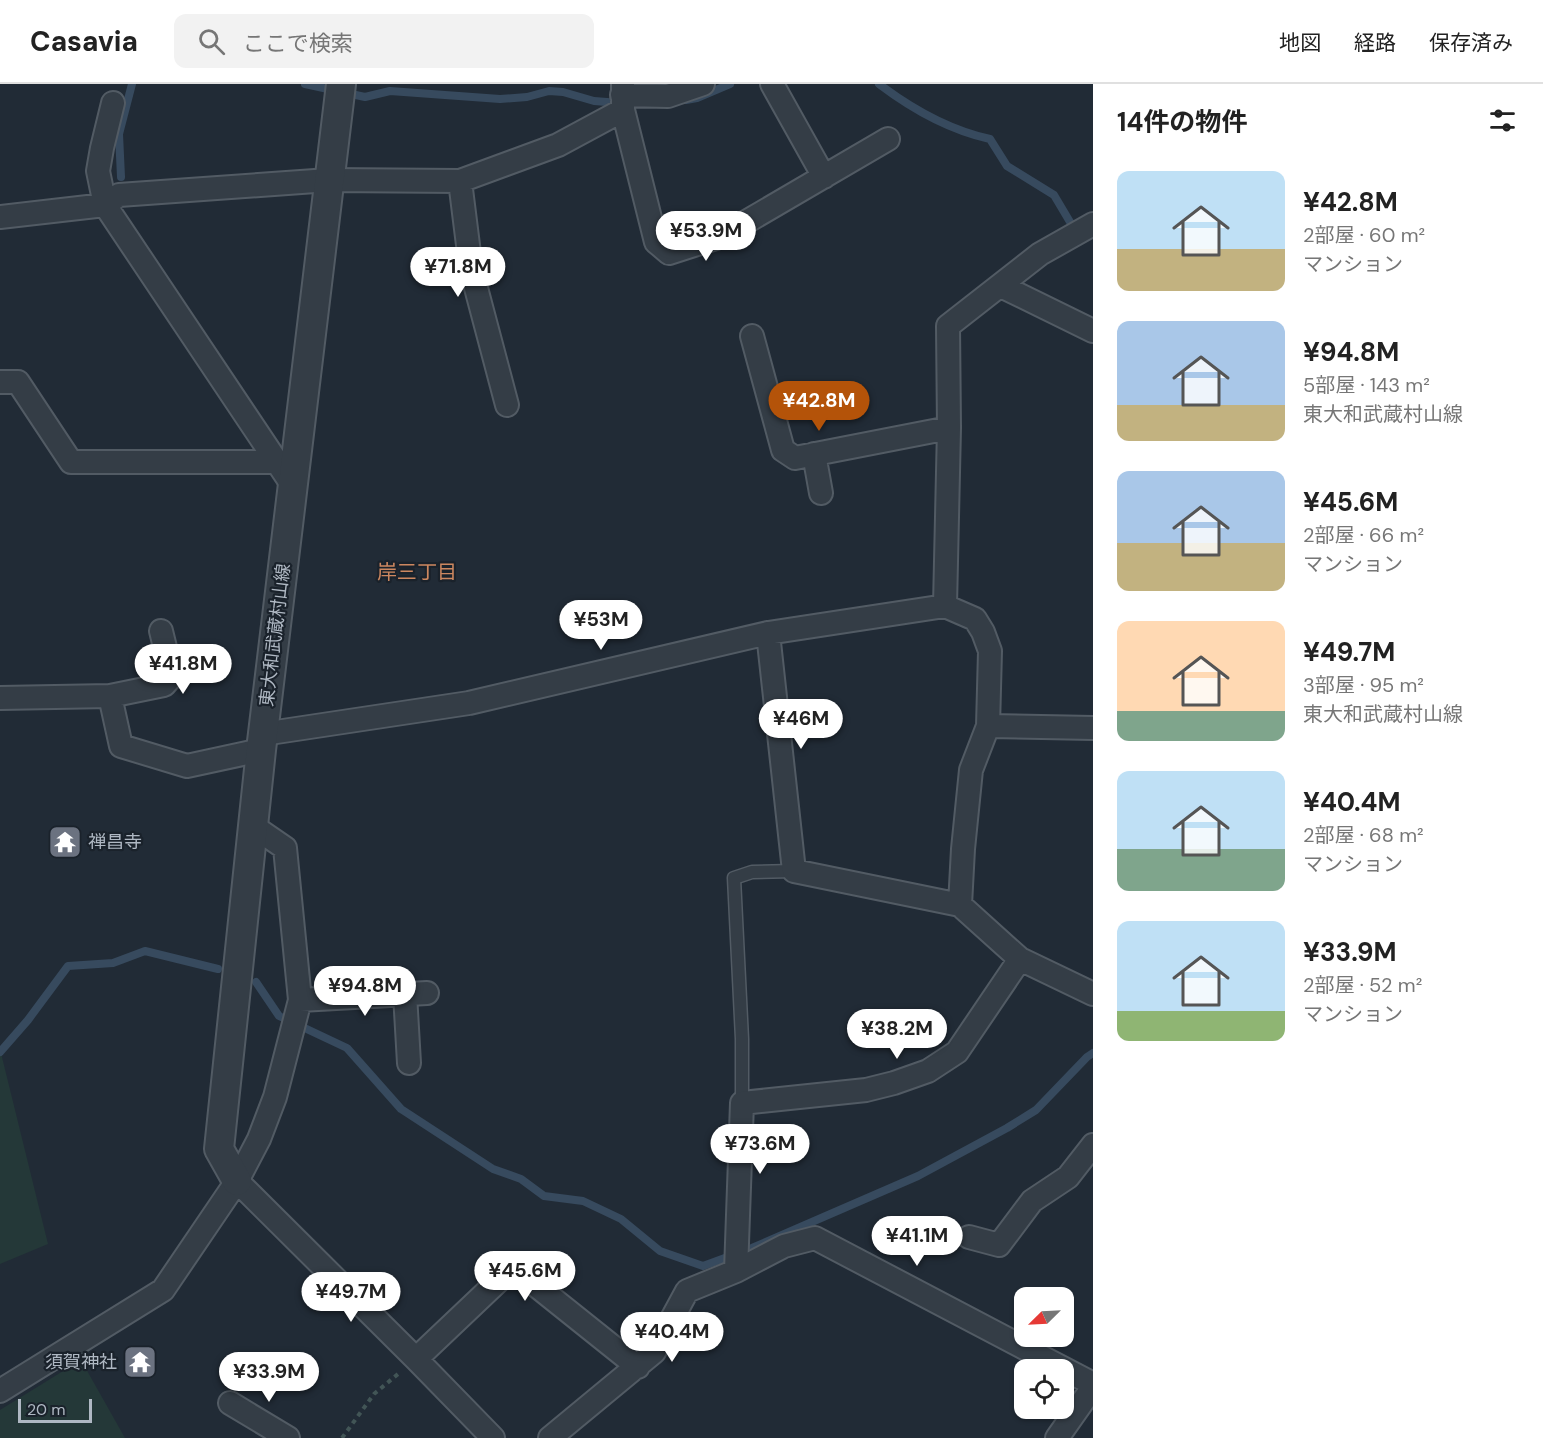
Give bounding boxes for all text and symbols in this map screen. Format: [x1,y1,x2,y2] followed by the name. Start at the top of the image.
[174,14,594,68] search box
[30,23,138,60] text: Casavia
[195,25,228,58] icon: search
[243,29,353,58] text: ここで検索
[1279,29,1321,57] text: 地図
[1354,29,1396,57] text: 経路
[1429,29,1513,57] text: 保存済み
[1486,104,1519,137] icon: filters
[1117,105,1247,139] text: 14件の物件
[1303,185,1398,219] text: ¥42.8M
[1165,195,1237,267] icon: home
[657,211,755,262] pin: ¥53.9M
[670,217,742,243] text: ¥53.9M
[1303,222,1425,248] text: 2部屋 · 60 m²
[409,247,507,298] pin: ¥71.8M
[1303,251,1403,277] text: マンション
[424,253,492,279] text: ¥71.8M
[1303,335,1399,369] text: ¥94.8M
[1165,345,1237,417] icon: home
[1303,372,1430,398] text: 5部屋 · 143 m²
[770,381,868,432] pin: ¥42.8M
[783,387,855,413] text: ¥42.8M
[1303,401,1463,427] text: 東大和武蔵村山線
[1303,485,1398,519] text: ¥45.6M
[1165,495,1237,567] icon: home
[1303,522,1424,548] text: 2部屋 · 66 m²
[1303,551,1403,577] text: マンション
[377,559,457,585] district label: 岸三丁目
[254,562,296,708] street label: 東大和武蔵村山線
[565,600,637,651] pin: ¥53M
[573,606,629,632] text: ¥53M
[1303,635,1395,669] text: ¥49.7M
[134,644,232,695] pin: ¥41.8M
[1165,645,1237,717] icon: home
[149,650,217,676] text: ¥41.8M
[1303,672,1424,698] text: 3部屋 · 95 m²
[765,699,837,750] pin: ¥46M
[1303,701,1463,727] text: 東大和武蔵村山線
[773,705,829,731] text: ¥46M
[1303,785,1401,819] text: ¥40.4M
[1165,795,1237,867] icon: home
[1303,822,1424,848] text: 2部屋 · 68 m²
[47,824,83,860] temple icon: 禅昌寺
[88,830,142,854] place label: 禅昌寺
[1303,851,1403,877] text: マンション
[1303,935,1397,969] text: ¥33.9M
[1165,945,1237,1017] icon: home
[316,966,414,1017] pin: ¥94.8M
[328,972,402,998] text: ¥94.8M
[1303,972,1422,998] text: 2部屋 · 52 m²
[1303,1001,1403,1027] text: マンション
[848,1009,946,1060] pin: ¥38.2M
[861,1015,933,1041] text: ¥38.2M
[711,1124,809,1175] pin: ¥73.6M
[725,1130,795,1156] text: ¥73.6M
[868,1216,966,1267] pin: ¥41.1M
[886,1222,948,1248] text: ¥41.1M
[476,1251,574,1302] pin: ¥45.6M
[488,1257,562,1283] text: ¥45.6M
[302,1272,400,1323] pin: ¥49.7M
[316,1278,387,1304] text: ¥49.7M
[1014,1287,1074,1347] north arrow
[1014,1287,1074,1419] map controls
[623,1312,721,1363] pin: ¥40.4M
[634,1318,710,1344] text: ¥40.4M
[122,1344,158,1380] temple icon: 須賀神社
[45,1350,117,1374] place label: 須賀神社
[220,1352,318,1403] pin: ¥33.9M
[233,1358,305,1384] text: ¥33.9M
[1014,1359,1074,1419] button: locate
[18,1396,92,1424] scale bar
[27,1399,66,1420] text: 20 m

